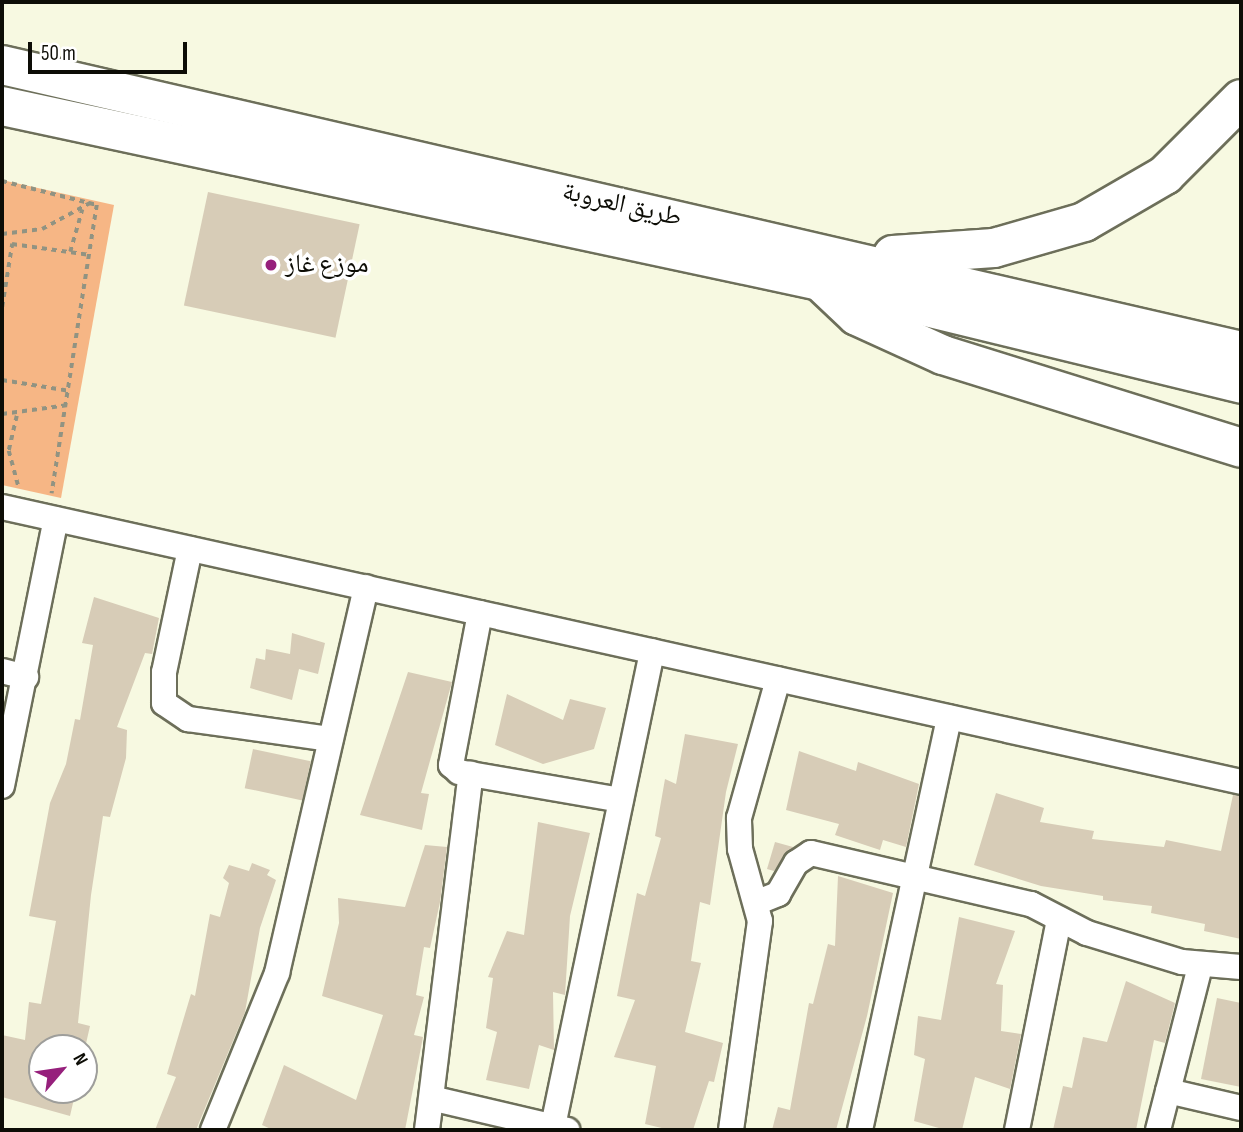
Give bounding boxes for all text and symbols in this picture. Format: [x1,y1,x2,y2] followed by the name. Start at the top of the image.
[32,28,191,72] scale bar
[41,41,76,66] text: 50 m
[559,176,685,234] street label: طريق العروبة
[285,249,369,281] place label: موزع غاز
[263,257,279,273] marker: موزع غاز
[28,1034,98,1104] north arrow
[68,1050,93,1070] text: N

